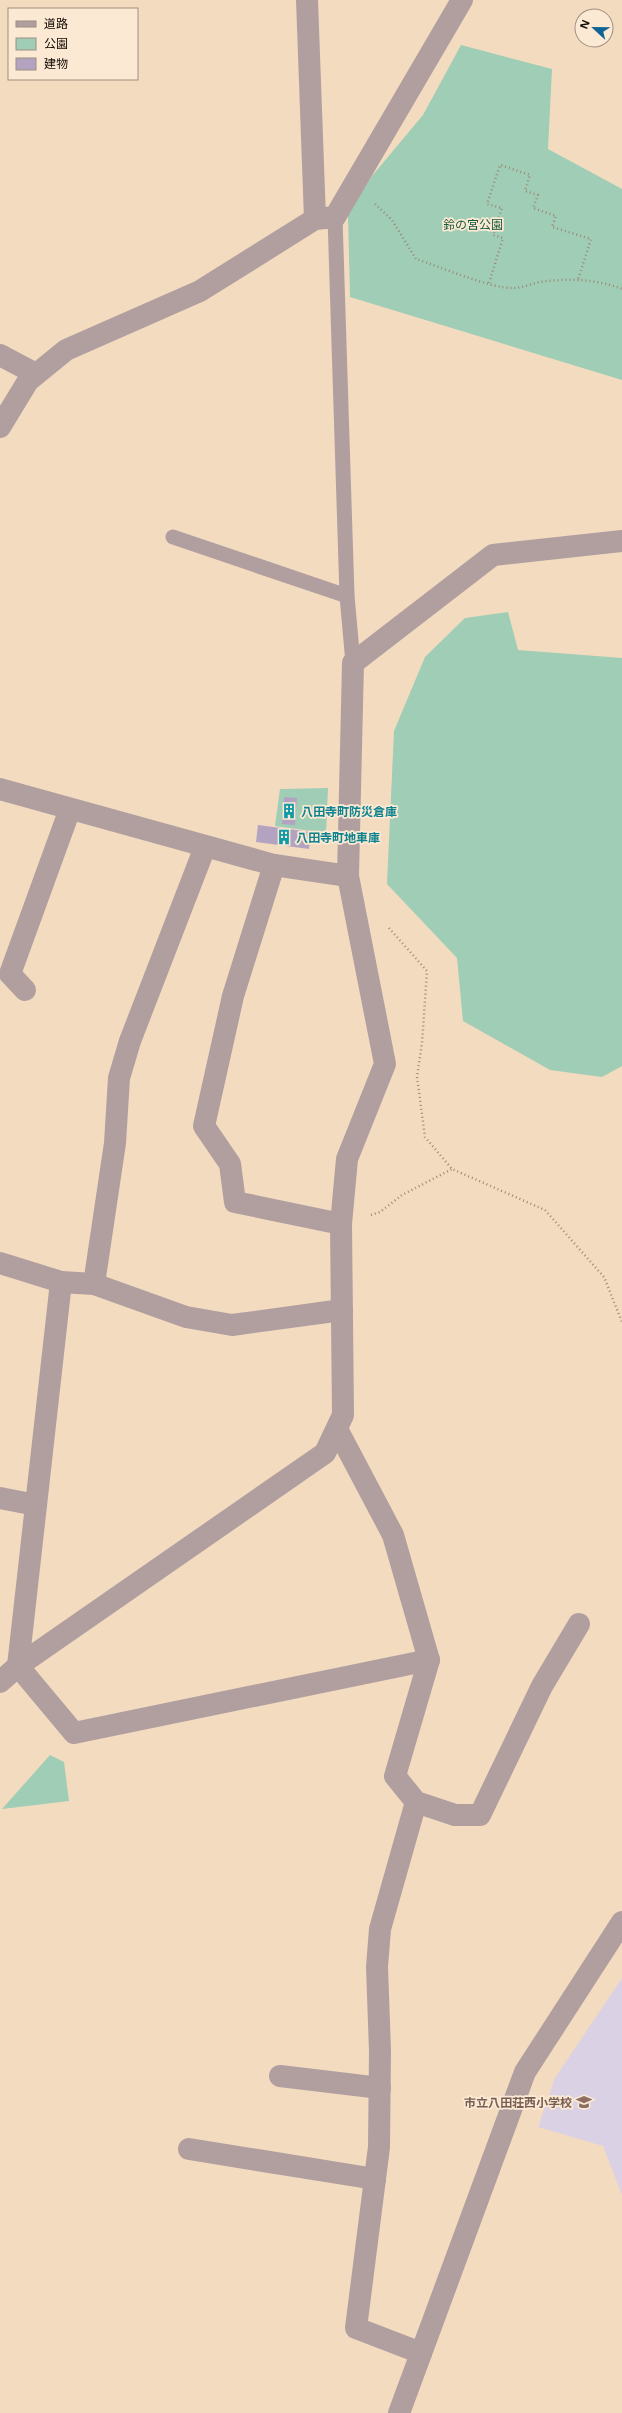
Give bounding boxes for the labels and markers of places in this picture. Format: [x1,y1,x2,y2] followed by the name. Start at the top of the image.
[280,802,298,820] building icon: 八田寺町防災倉庫
[301,803,397,820] place label: 八田寺町防災倉庫
[275,828,293,846] building icon: 八田寺町地車庫
[296,829,380,846] place label: 八田寺町地車庫
[575,2093,593,2111] school or university icon: 市立八田荘西小学校
[464,2094,572,2111] place label: 市立八田荘西小学校

